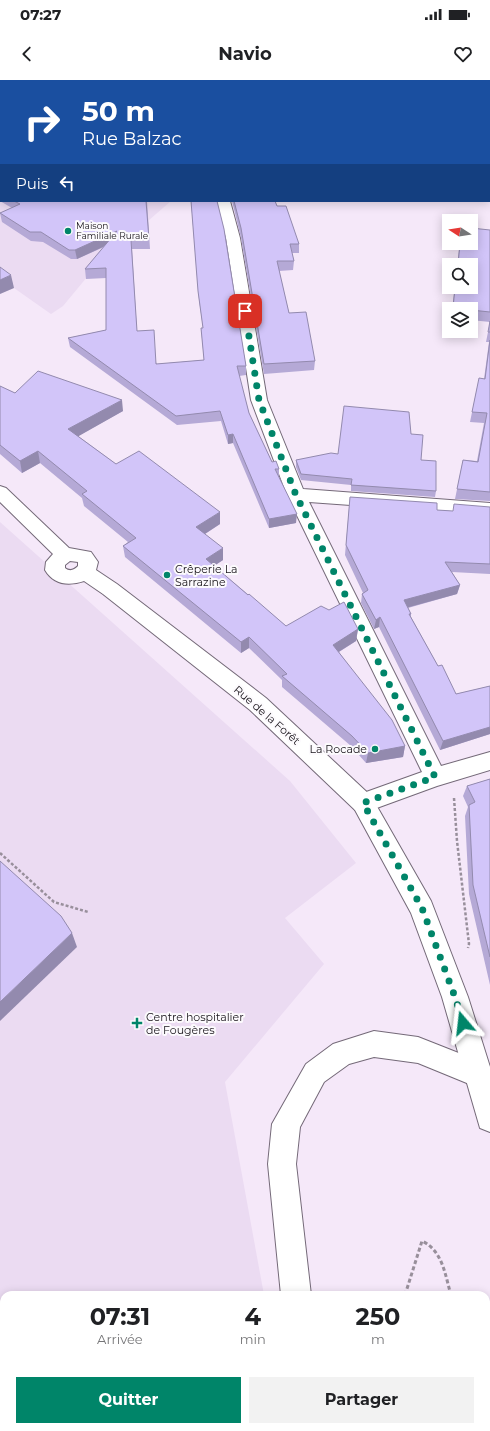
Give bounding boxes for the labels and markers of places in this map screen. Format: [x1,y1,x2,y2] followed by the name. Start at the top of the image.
[76,220,149,241] place label: Maison Familiale Rurale
[63,226,73,236] marker: Maison Familiale Rurale
[228,294,262,328] pin
[175,562,238,589] place label: Crêperie La Sarrazine
[162,570,172,580] marker: Crêperie La Sarrazine
[310,742,367,756] place label: La Rocade
[370,744,380,754] marker: La Rocade
[146,1010,244,1037] place label: Centre hospitalier de Fougères
[131,1017,143,1029] marker: Centre hospitalier de Fougères

